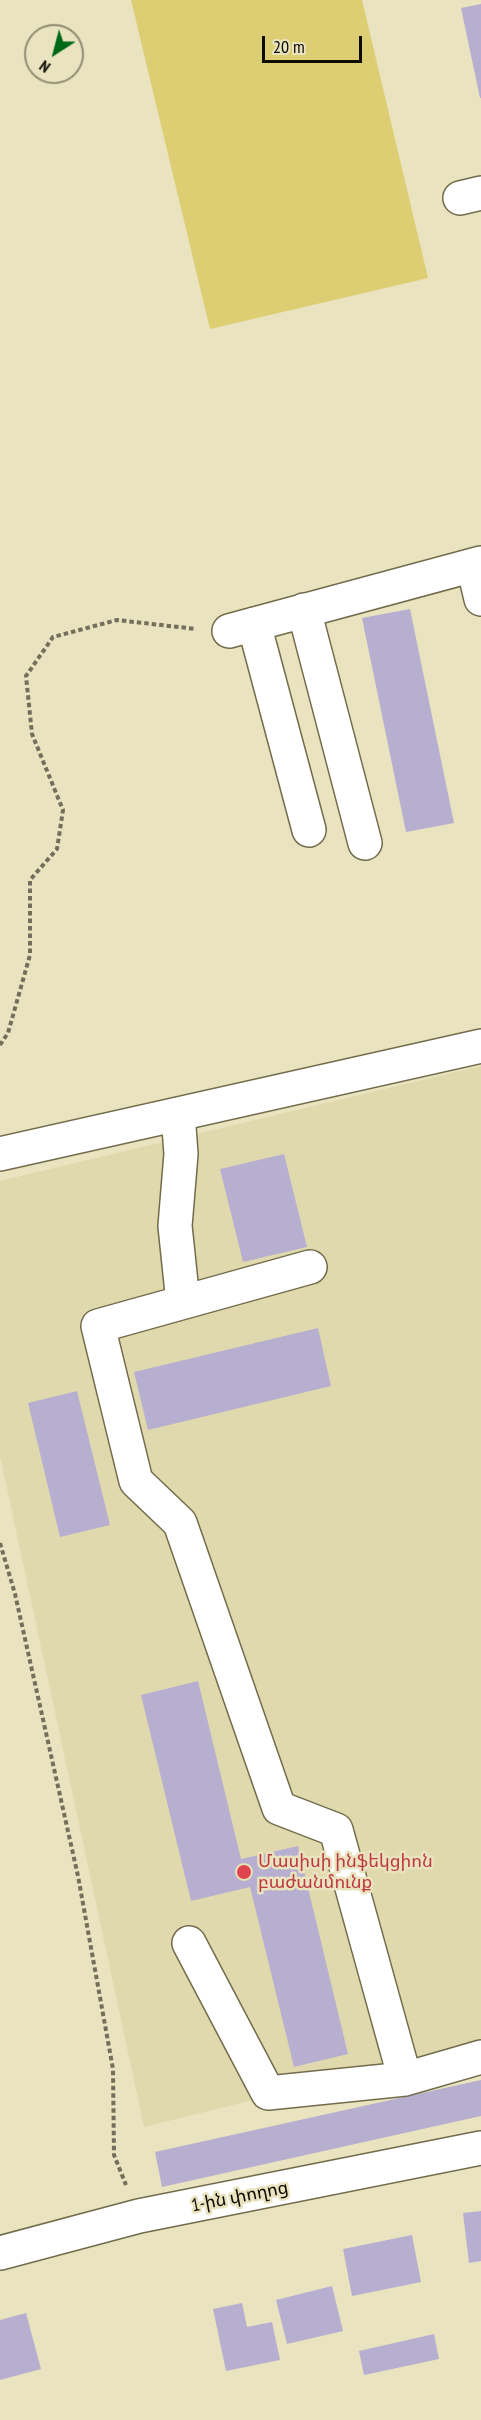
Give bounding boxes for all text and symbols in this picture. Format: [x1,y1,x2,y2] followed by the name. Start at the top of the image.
[24,24,84,84] north arrow
[265,24,366,62] scale bar
[273,35,305,58] text: 20 m
[35,56,54,78] text: N
[258,1851,433,1894] place label: Մասիսի ինֆեկցիոն բաժանմունք
[235,1863,253,1881] marker: Մասիսի ինֆեկցիոն բաժանմունք
[190,2177,290,2217] street label: 1-ին փողոց

